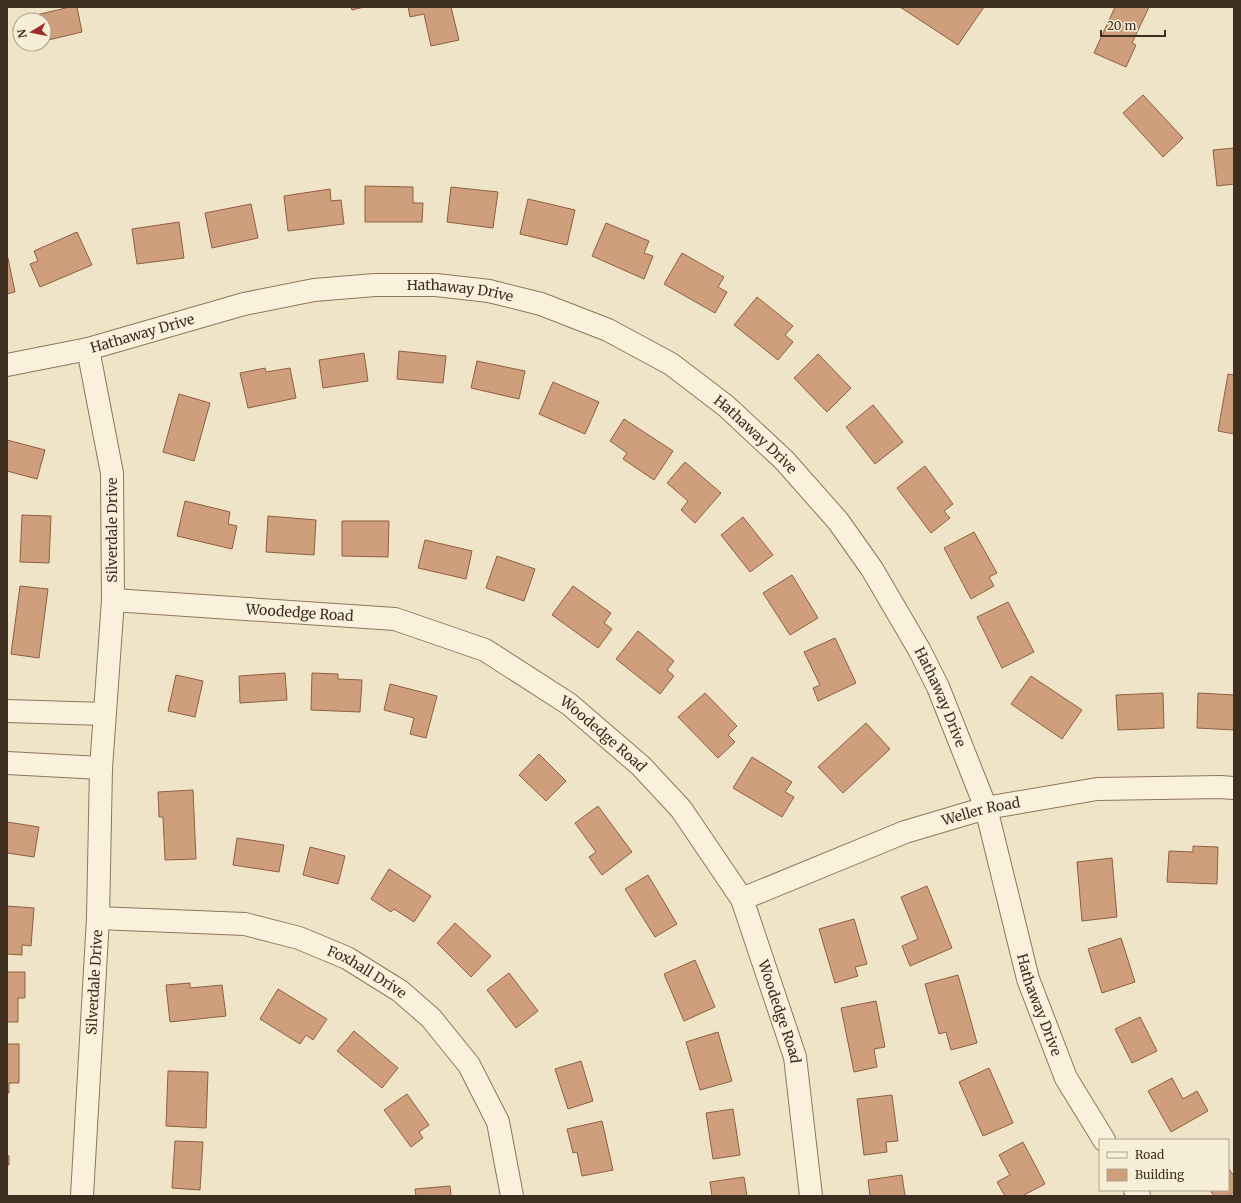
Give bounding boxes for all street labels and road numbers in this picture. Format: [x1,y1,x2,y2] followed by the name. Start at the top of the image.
[407,276,515,306] street label: Hathaway Drive
[88,310,196,357] street label: Hathaway Drive
[710,391,801,477] street label: Hathaway Drive
[103,477,121,583] street label: Silverdale Drive
[244,600,355,625] street label: Woodedge Road
[910,644,970,750] street label: Hathaway Drive
[556,691,651,776] street label: Woodedge Road
[939,793,1022,830] street label: Weller Road
[82,929,106,1035] street label: Silverdale Drive
[324,942,411,1002] street label: Foxhall Drive
[1013,952,1066,1058] street label: Hathaway Drive
[754,957,805,1065] street label: Woodedge Road

